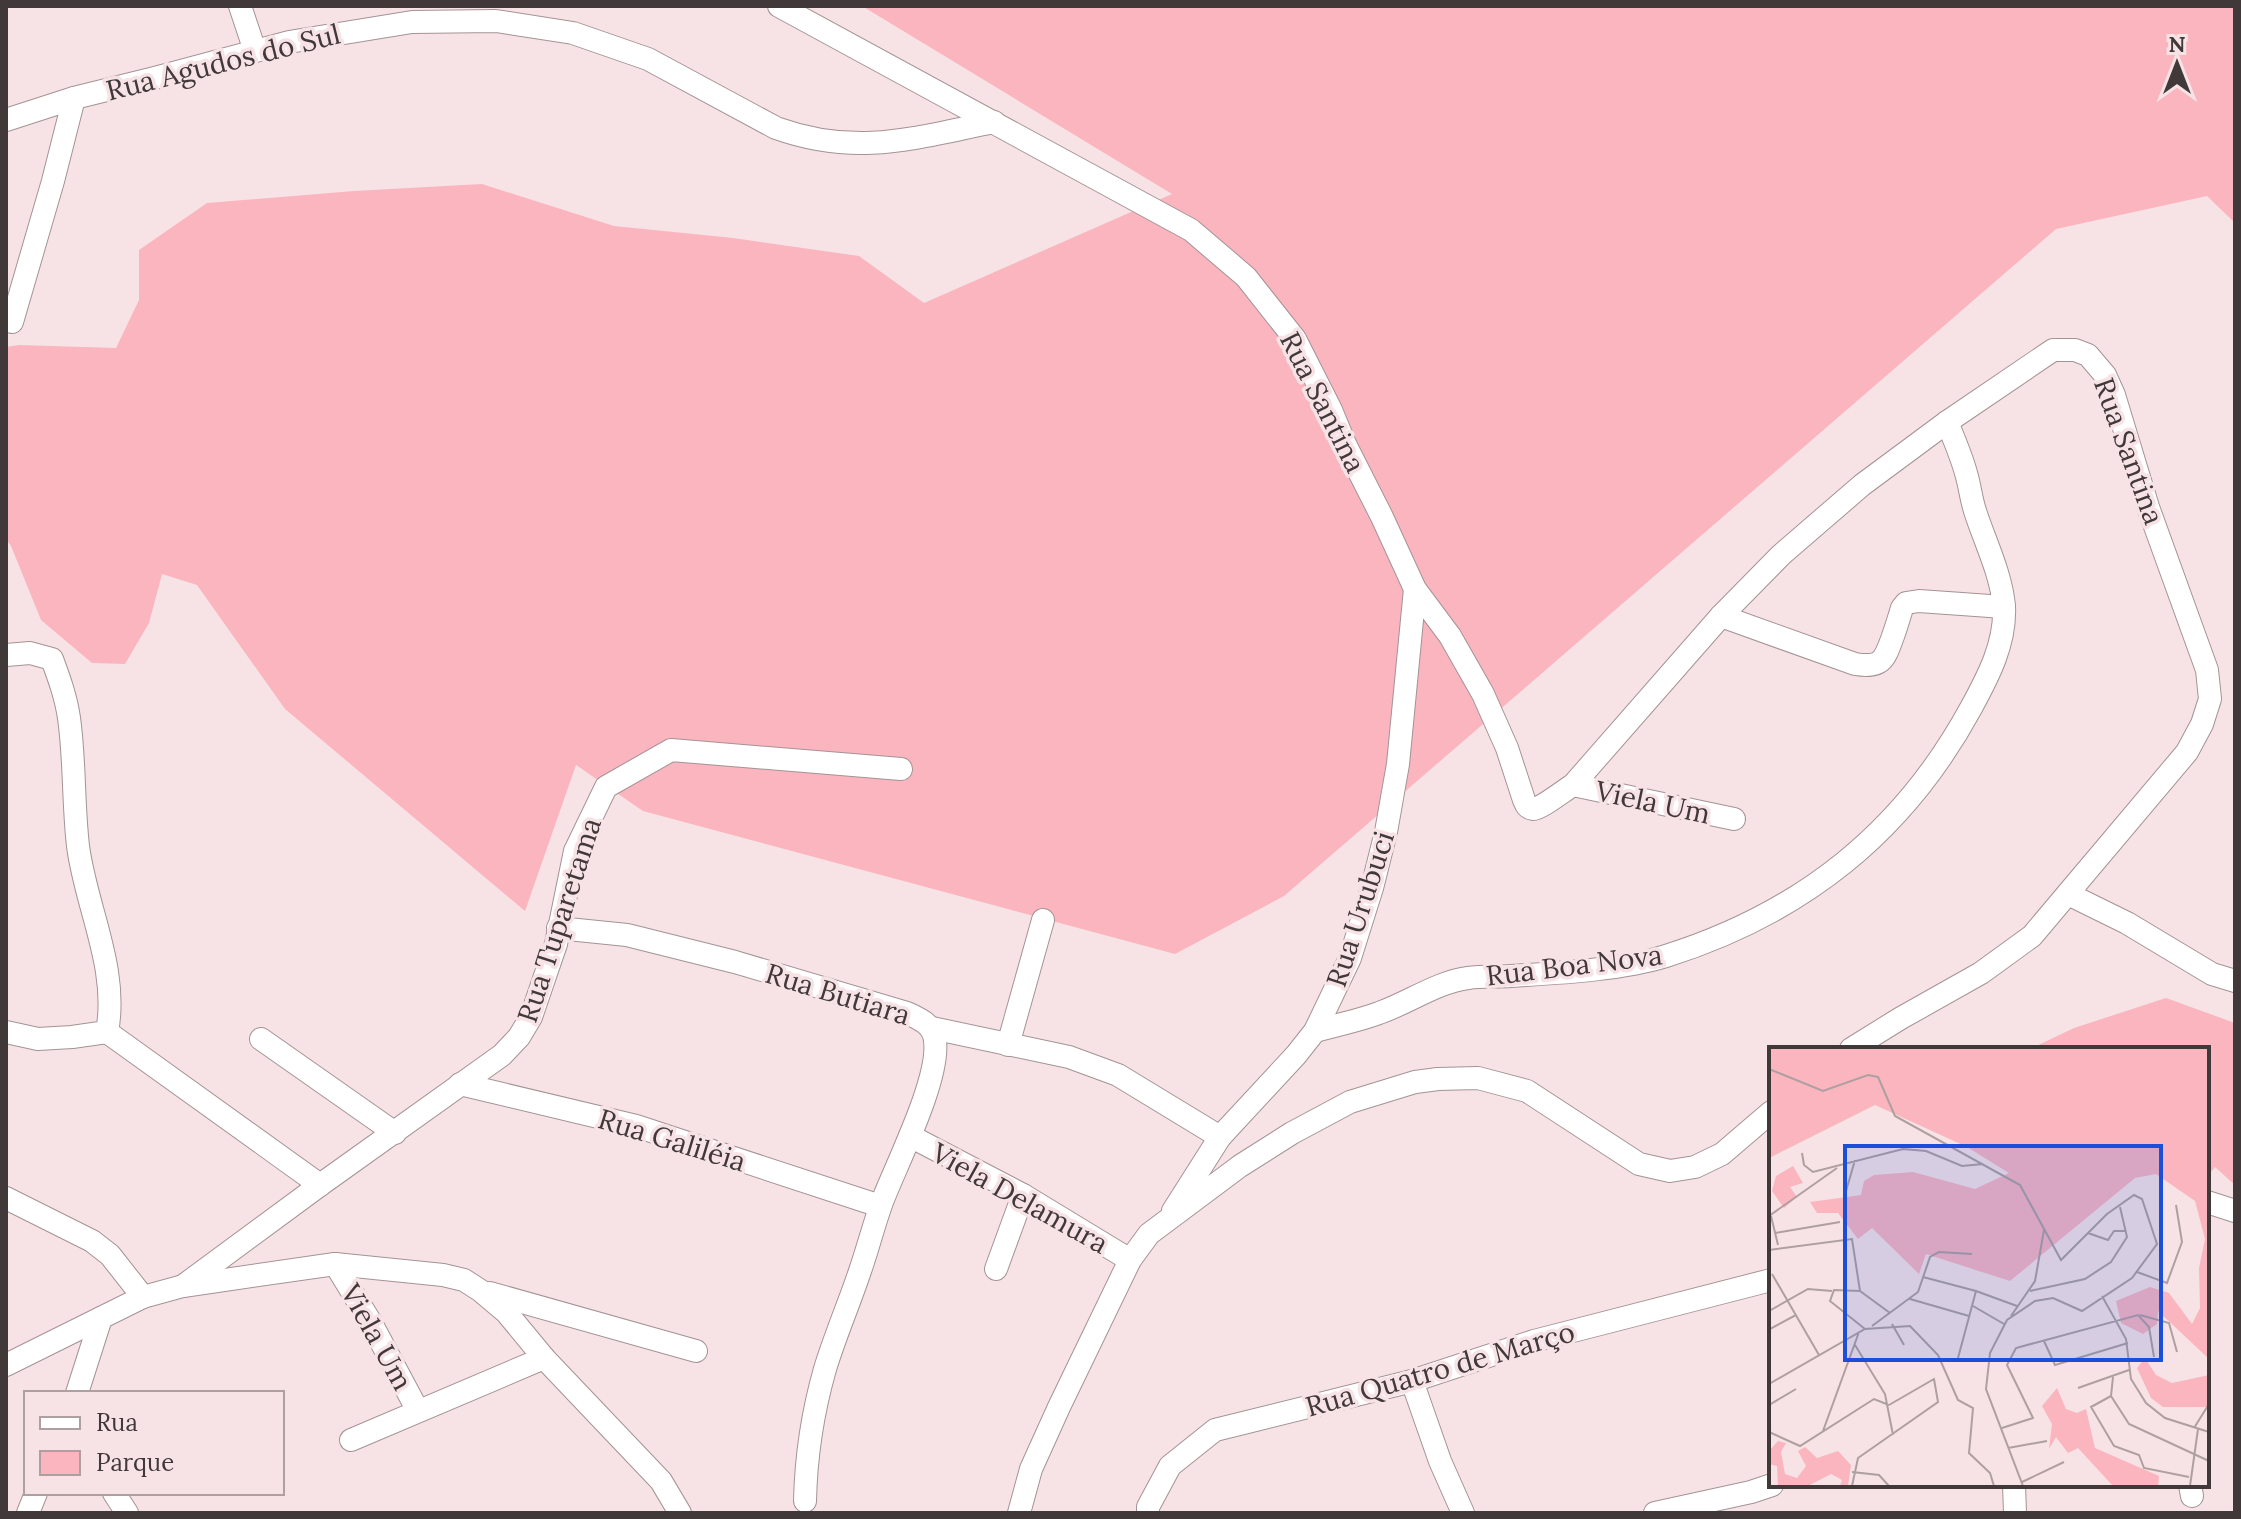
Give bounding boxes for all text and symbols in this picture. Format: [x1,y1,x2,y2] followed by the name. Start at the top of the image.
[102,16,344,108] street label: Rua Agudos do Sul
[2137,24,2217,104] north arrow
[2168,30,2186,58] text: N
[1272,326,1374,478] street label: Rua Santina
[2086,373,2172,529] street label: Rua Santina
[1591,772,1714,832] street label: Viela Um
[509,813,609,1027] street label: Rua Tuparetama
[1318,826,1402,992] street label: Rua Urubuci
[1484,936,1664,994] street label: Rua Boa Nova
[761,955,915,1033] street label: Rua Butiara
[1769,1047,2209,1487] inset map
[594,1100,750,1180] street label: Rua Galiléia
[924,1134,1115,1261] street label: Viela Delamura
[333,1276,421,1397] street label: Viela Um
[1301,1313,1579,1425] street label: Rua Quatro de Março
[24,1391,284,1495] legend
[96,1407,138,1438] text: Rua
[96,1447,174,1478] text: Parque

